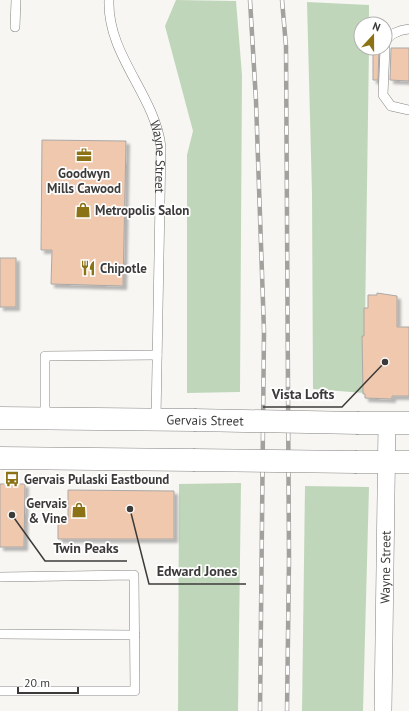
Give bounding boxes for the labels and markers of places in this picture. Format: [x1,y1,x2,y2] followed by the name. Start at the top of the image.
[75,146,93,164] office icon: Goodwyn Mills Cawood
[47,165,121,197] place label: Goodwyn Mills Cawood
[74,201,92,219] shop icon: Metropolis Salon
[95,202,189,219] place label: Metropolis Salon
[79,259,97,277] restaurant icon: Chipotle
[100,260,147,277] place label: Chipotle
[263,381,342,407] callout: Vista Lofts
[3,470,21,488] bus stop icon: Gervais Pulaski Eastbound
[24,471,169,488] place label: Gervais Pulaski Eastbound
[26,495,68,527] place label: Gervais & Vine
[70,501,88,519] shop icon: Gervais & Vine
[45,535,127,561] callout: Twin Peaks
[149,558,246,584] callout: Edward Jones

